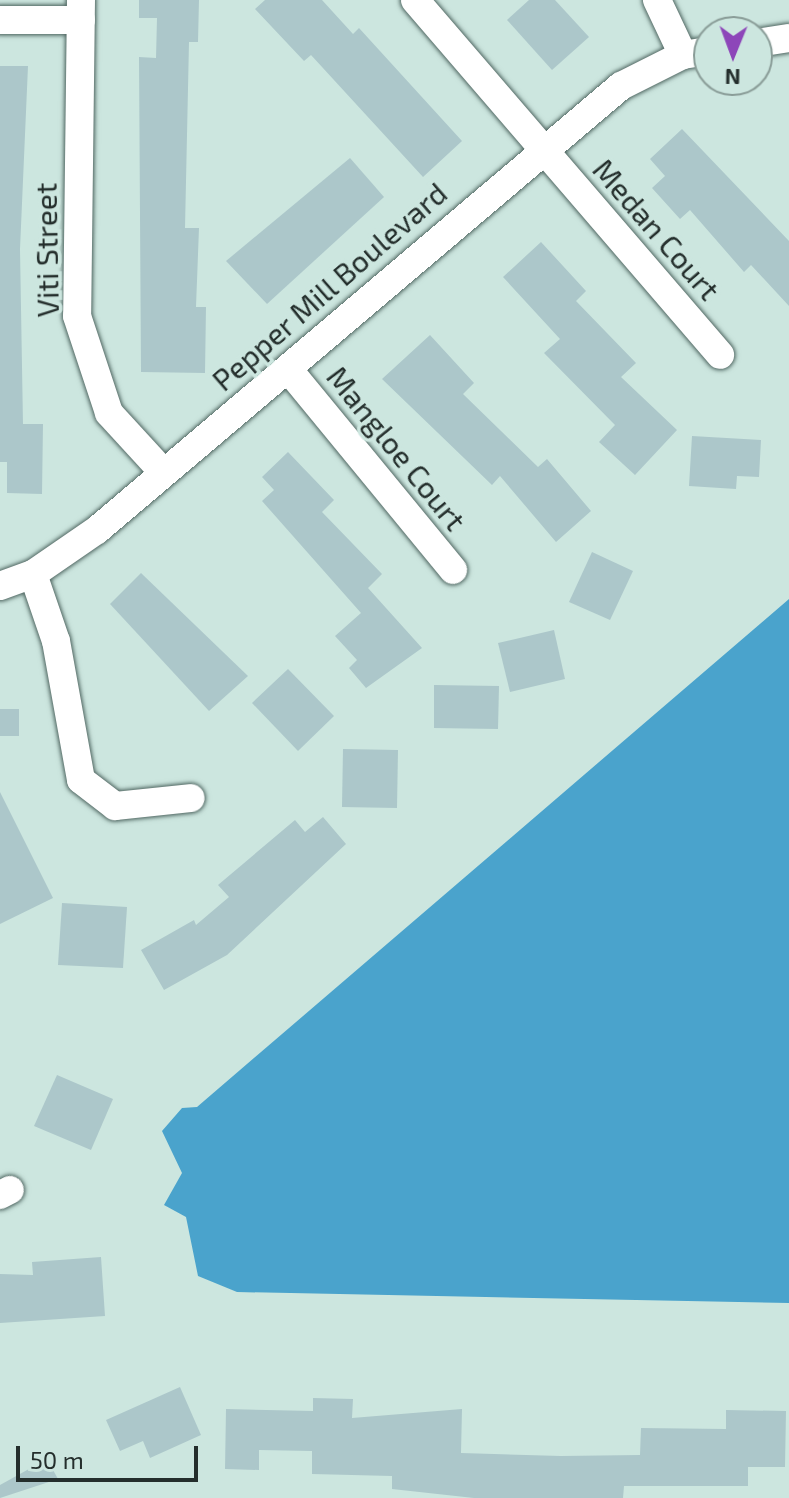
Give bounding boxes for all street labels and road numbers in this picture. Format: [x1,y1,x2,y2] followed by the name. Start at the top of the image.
[586,151,728,307] street label: Medan Court
[204,174,454,398] street label: Pepper Mill Boulevard
[27,182,65,318] street label: Viti Street
[320,359,474,537] street label: Mangloe Court

